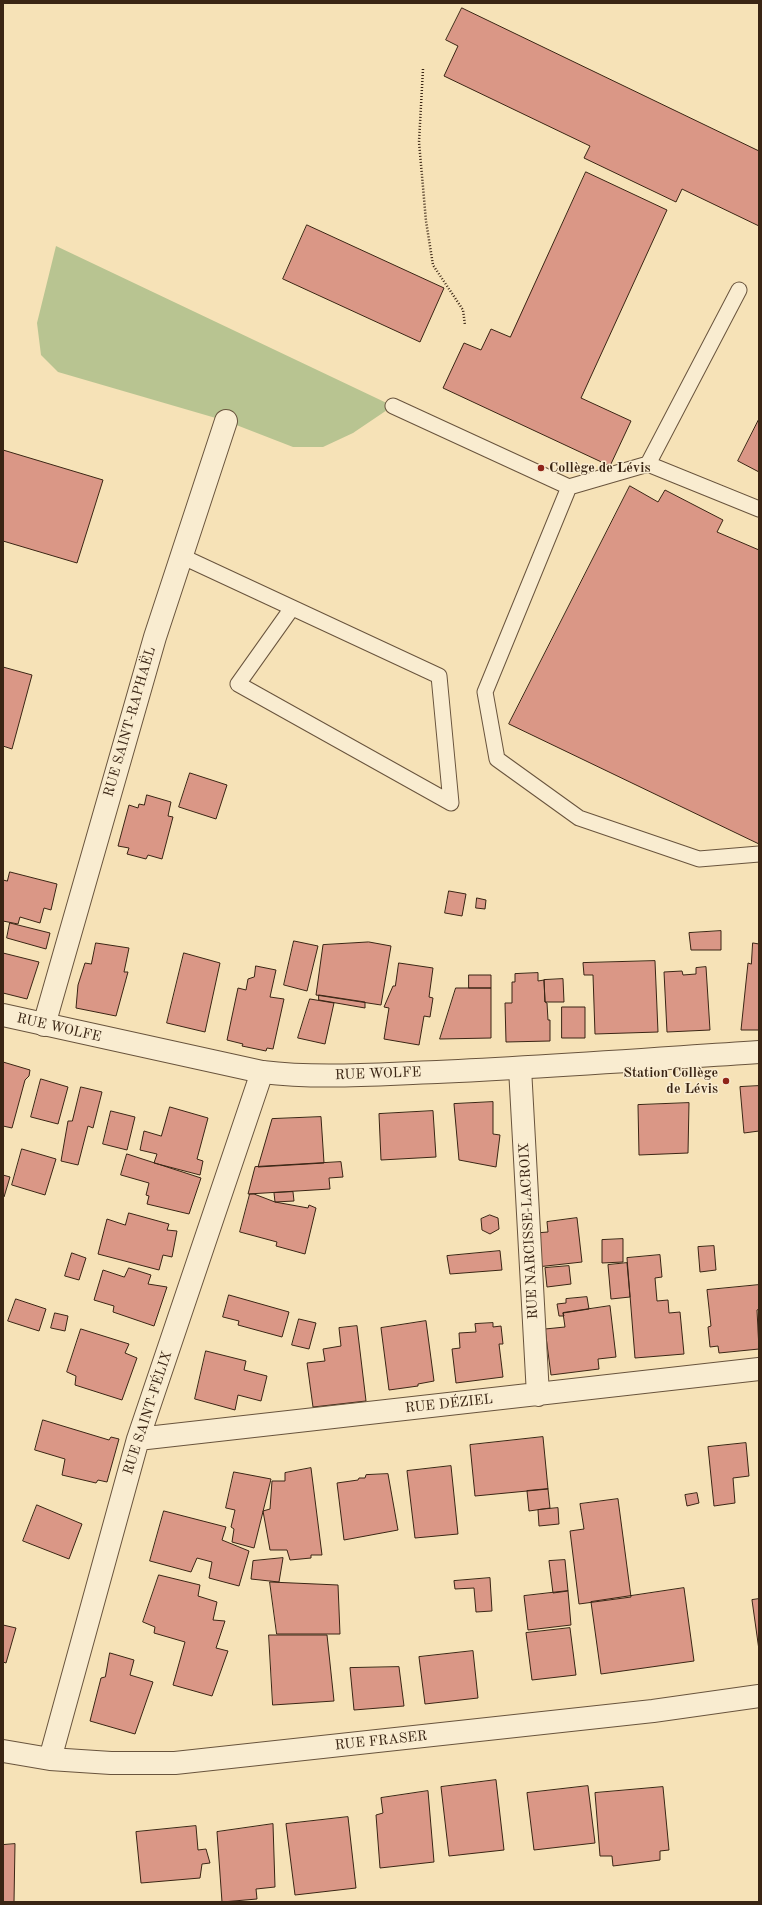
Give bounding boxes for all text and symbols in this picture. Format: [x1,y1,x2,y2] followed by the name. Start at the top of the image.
[549,460,650,476] place label: Collège de Lévis
[536,463,546,473] marker: Collège de Lévis
[100,645,160,799] street label: RUE SAINT-RAPHAËL
[15,1010,103,1046] street label: RUE WOLFE
[335,1064,421,1084] street label: RUE WOLFE
[623,1065,718,1098] place label: Station Collège de Lévis
[721,1076,731,1086] marker: Station Collège de Lévis
[516,1142,542,1320] street label: RUE NARCISSE-LACROIX
[120,1349,176,1477] street label: RUE SAINT-FÉLIX
[404,1391,494,1417] street label: RUE DÉZIEL
[334,1728,428,1754] street label: RUE FRASER

